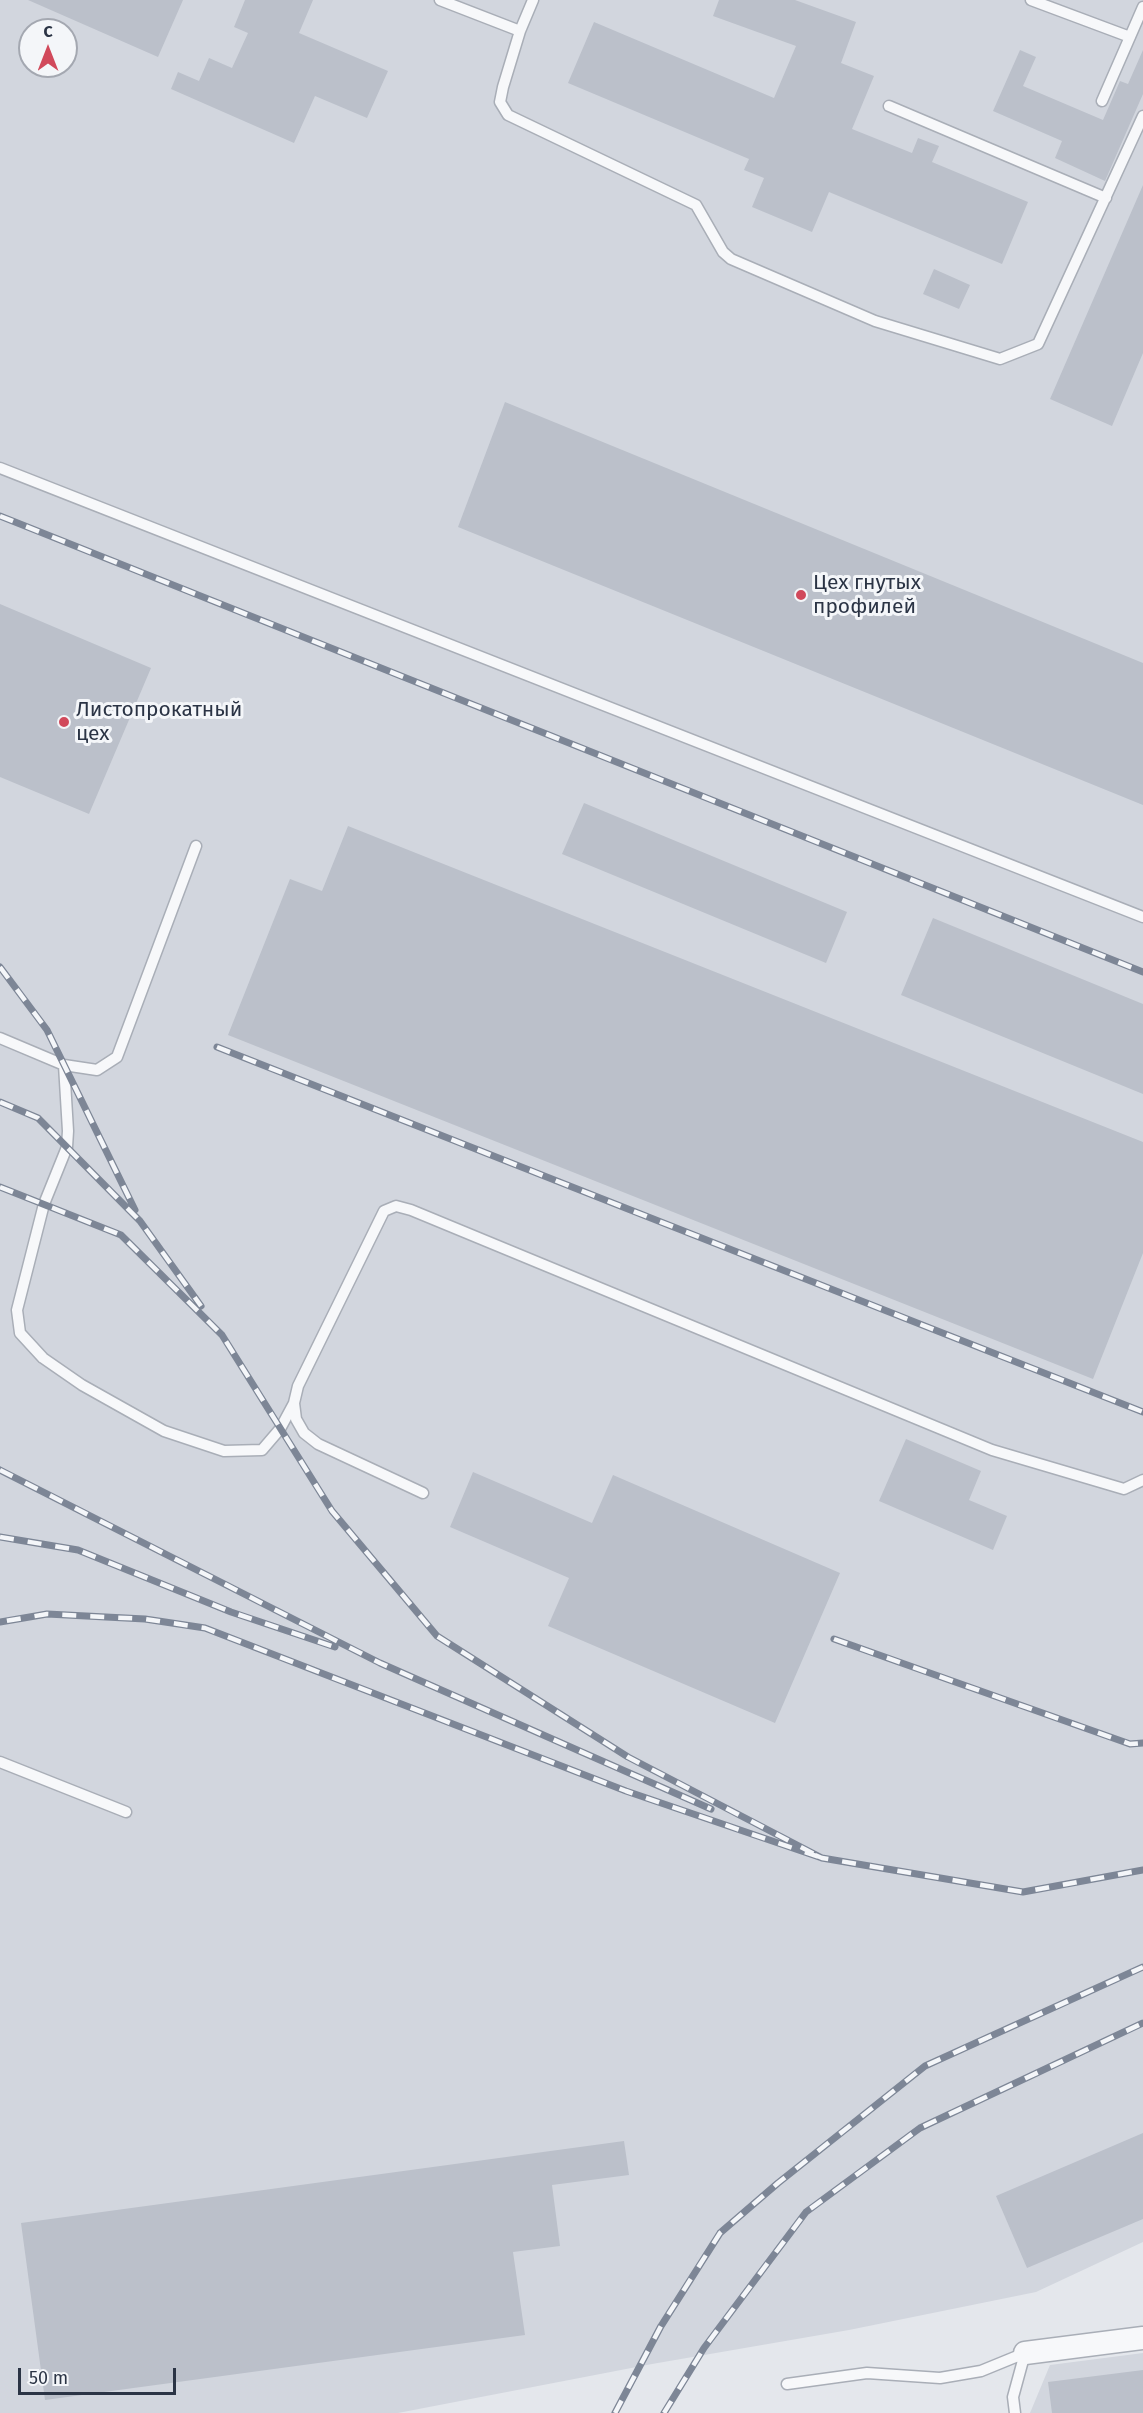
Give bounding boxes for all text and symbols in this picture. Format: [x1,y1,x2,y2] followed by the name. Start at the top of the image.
[18,18,78,78] north arrow
[43,22,53,41] text: С
[813,570,921,620] place label: Цех гнутых профилей
[794,588,808,602] marker: Цех гнутых профилей
[76,697,242,747] place label: Листопрокатный цех
[57,715,71,729] marker: Листопрокатный цех
[21,2356,178,2394] scale bar
[29,2367,68,2389] text: 50 m

